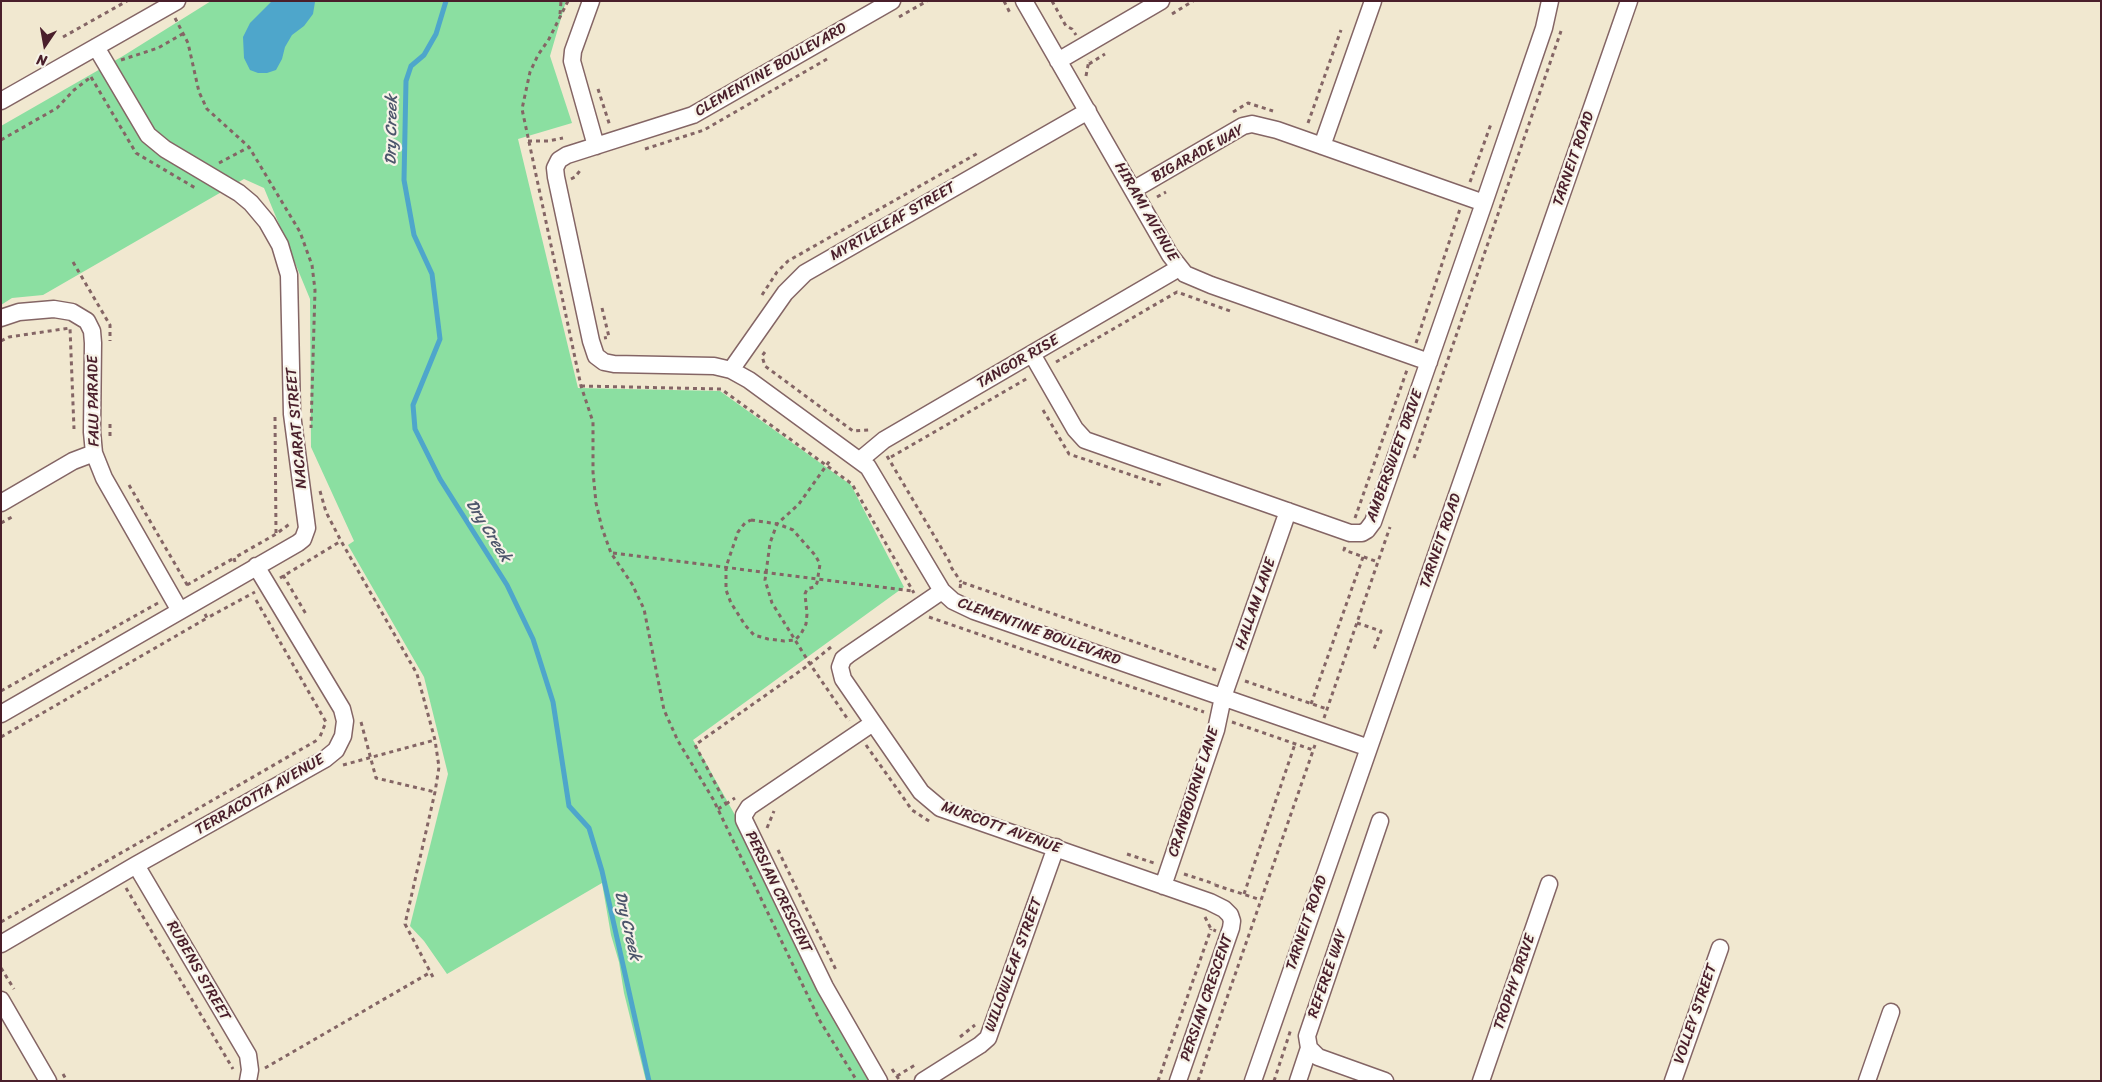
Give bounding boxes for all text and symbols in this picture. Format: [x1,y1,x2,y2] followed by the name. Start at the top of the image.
[692,19,850,121] street label: CLEMENTINE BOULEVARD
[20,20,70,70] north arrow
[34,47,49,73] text: N
[382,95,402,165] water label: Dry Creek
[1549,109,1599,209] street label: TARNEIT ROAD
[1149,121,1247,187] street label: BIGARADE WAY
[1110,159,1182,265] street label: HIRAMI AVENUE
[827,179,959,265] street label: MYRTLELEAF STREET
[974,331,1062,393] street label: TANGOR RISE
[84,355,104,447] street label: FALU PARADE
[283,367,311,489] street label: NACARAT STREET
[1363,387,1427,525] street label: AMBERSWEET DRIVE
[1416,491,1466,591] street label: TARNEIT ROAD
[461,496,515,566] water label: Dry Creek
[1232,556,1280,652] street label: HALLAM LANE
[955,594,1123,670] street label: CLEMENTINE BOULEVARD
[1165,725,1223,859] street label: CRANBOURNE LANE
[192,751,328,839] street label: TERRACOTTA AVENUE
[939,798,1063,858] street label: MURCOTT AVENUE
[741,828,815,956] street label: PERSIAN CRESCENT
[1282,873,1332,973] street label: TARNEIT ROAD
[610,890,644,962] water label: Dry Creek
[981,896,1047,1034] street label: WILLOWLEAF STREET
[162,918,234,1024] street label: RUBENS STREET
[1305,928,1351,1020] street label: REFEREE WAY
[1177,932,1237,1064] street label: PERSIAN CRESCENT
[1490,932,1540,1032] street label: TROPHY DRIVE
[1671,962,1721,1066] street label: VOLLEY STREET

